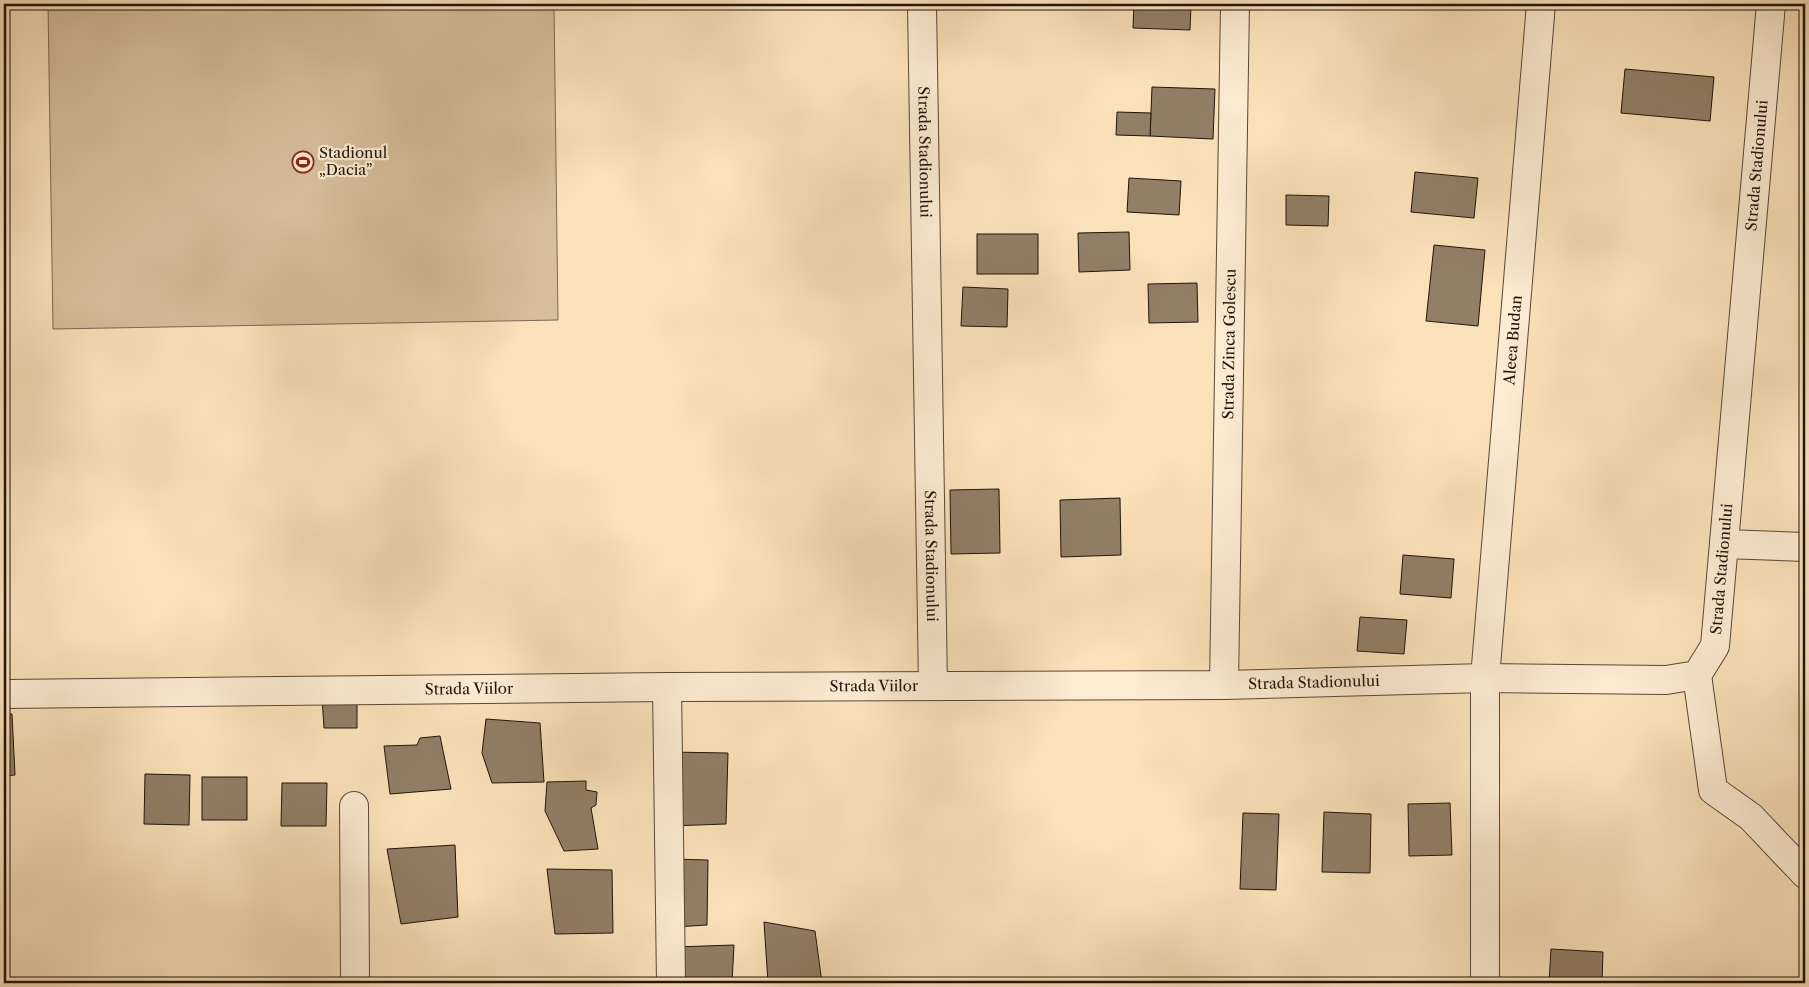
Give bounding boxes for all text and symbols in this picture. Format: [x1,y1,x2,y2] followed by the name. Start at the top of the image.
[914,86,935,218] street label: Strada Stadionului
[1741,99,1772,232] street label: Strada Stadionului
[319,143,388,179] place label: Stadionul „Dacia”
[291,150,315,174] sports icon: Stadionul „Dacia”
[1218,268,1240,420] street label: Strada Zinca Golescu
[1499,294,1526,387] street label: Aleea Budan
[921,490,942,622] street label: Strada Stadionului
[1706,502,1736,635] street label: Strada Stadionului
[1248,671,1380,693] street label: Strada Stadionului
[830,676,919,695] street label: Strada Viilor
[424,679,514,699] street label: Strada Viilor

